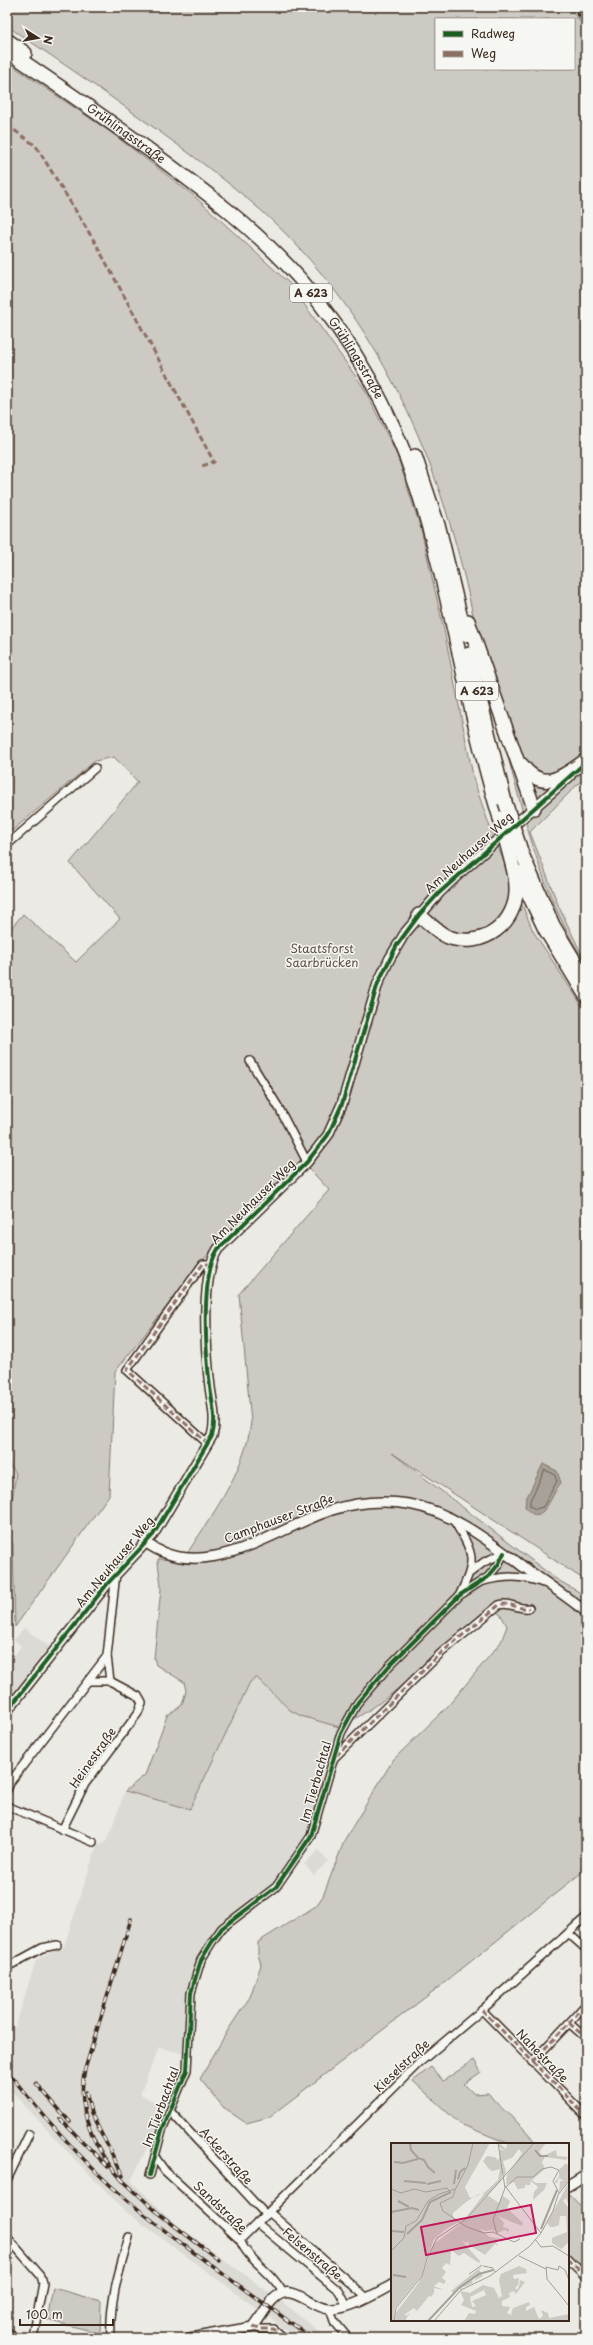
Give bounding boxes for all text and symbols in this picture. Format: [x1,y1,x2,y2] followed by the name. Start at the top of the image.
[18,18,58,58] north arrow
[435,18,575,70] legend
[471,24,515,42] text: Radweg
[39,34,57,46] text: N
[471,44,496,62] text: Weg
[84,98,170,167] street label: Grühlingsstraße
[290,284,332,302] road number: A 623
[325,313,388,402] street label: Grühlingsstraße
[456,682,498,700] road number: A 623
[420,807,517,897] street label: Am Neuhauser Weg
[285,939,359,971] park label: Staatsforst Saarbrücken
[206,1155,299,1248] street label: Am Neuhauser Weg
[221,1489,336,1547] street label: Camphauser Straße
[71,1512,158,1611] street label: Am Neuhauser Weg
[65,1723,120,1792] street label: Heinestraße
[295,1739,335,1825] street label: Im Tierbachtal
[513,2024,573,2086] street label: Nahestraße
[369,2035,433,2096] street label: Kieselstraße
[137,2064,183,2149] street label: Im Tierbachtal
[196,2123,257,2188] street label: Ackerstraße
[391,2143,569,2321] inset map
[190,2177,252,2236] street label: Sandstraße
[279,2223,346,2284] street label: Felsenstraße
[20,2301,113,2327] scale bar
[26,2305,63,2323] text: 100 m

